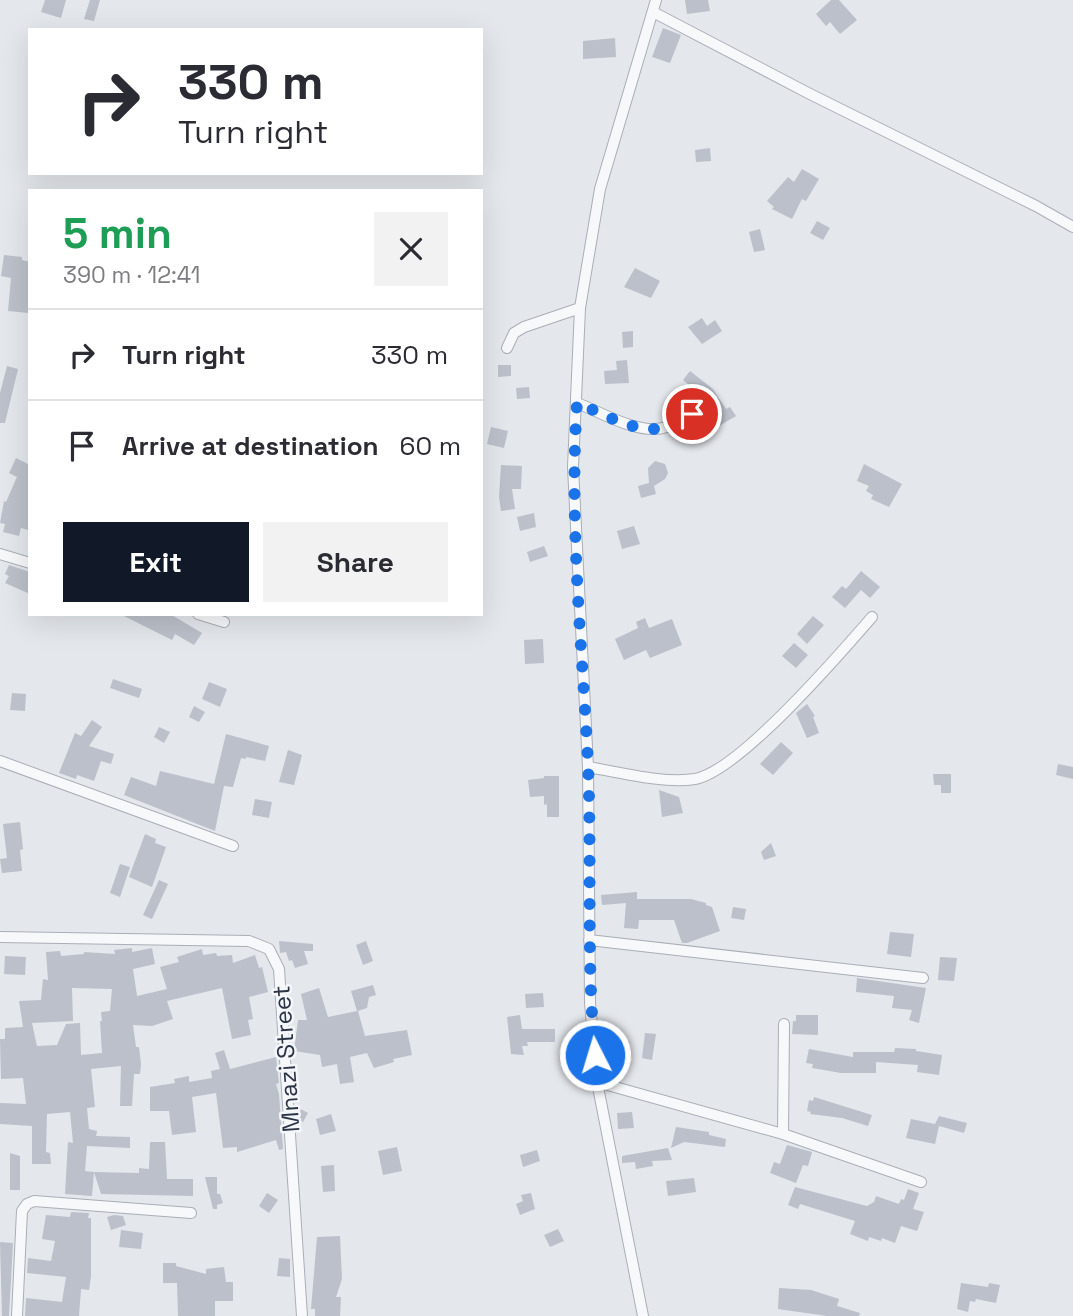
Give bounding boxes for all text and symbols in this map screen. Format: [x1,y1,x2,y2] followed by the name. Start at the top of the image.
[178,51,324,113] text: 330 m
[63,56,154,147] icon: right
[178,112,328,152] text: Turn right
[63,207,172,260] text: 5 min
[374,212,448,286] button: close
[63,260,200,290] text: 390 m · 12:41
[63,336,101,374] icon: right
[122,338,246,372] text: Turn right
[371,338,448,372] text: 330 m
[662,384,722,444] pin
[673,395,711,433] icon: arrive
[63,427,101,465] icon: arrive
[122,429,379,463] text: Arrive at destination
[400,429,461,463] text: 60 m
[63,522,249,602] button: Exit
[263,522,448,602] button: Share
[265,985,307,1133] street label: Mnazi Street
[558,1018,632,1092] position arrow

